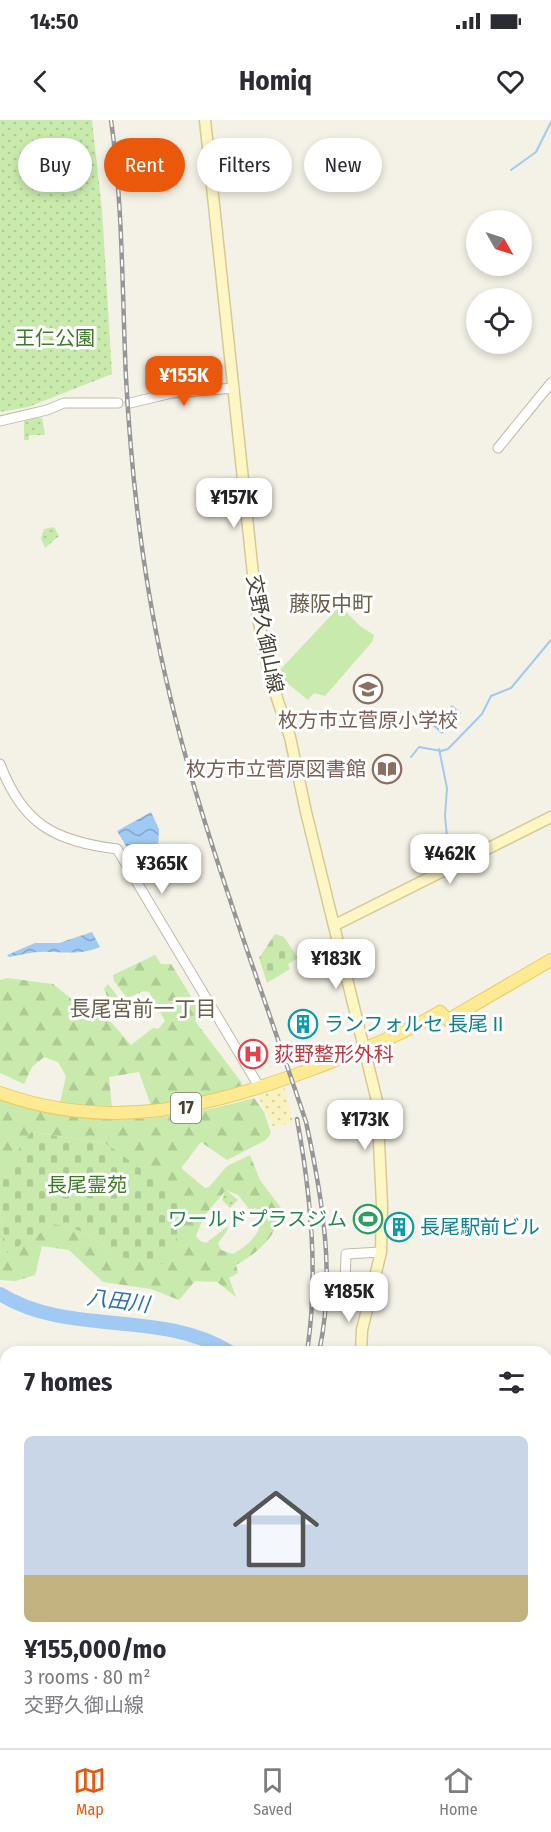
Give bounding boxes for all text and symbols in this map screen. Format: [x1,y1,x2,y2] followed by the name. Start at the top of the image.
[30,8,79,35] text: 14:50
[24,65,57,98] icon: back
[239,65,312,97] text: Homiq
[494,65,527,98] icon: heart
[18,138,92,192] chip: Buy
[104,138,185,192] chip: Rent
[197,138,292,192] chip: Filters
[304,138,382,192] chip: New
[466,210,532,276] north arrow
[466,210,532,354] map controls
[466,288,532,354] button: locate
[15,326,95,350] park label: 王仁公園
[142,356,226,407] pin: ¥155K
[159,363,209,387] text: ¥155K
[192,478,276,529] pin: ¥157K
[210,485,258,509] text: ¥157K
[242,573,288,695] street label: 交野久御山線
[289,591,373,617] district label: 藤阪中町
[352,673,384,705] school or university icon: 枚方市立菅原小学校
[278,708,458,732] place label: 枚方市立菅原小学校
[371,753,403,785] library icon: 枚方市立菅原図書館
[186,757,366,781] place label: 枚方市立菅原図書館
[408,834,492,885] pin: ¥462K
[424,841,476,865] text: ¥462K
[120,844,204,895] pin: ¥365K
[136,851,188,875] text: ¥365K
[294,939,378,990] pin: ¥183K
[311,946,361,970] text: ¥183K
[70,996,217,1022] district label: 長尾宮前一丁目
[287,1008,319,1040] building icon: ランフォルセ 長尾 II
[324,1012,503,1036] place label: ランフォルセ 長尾 II
[237,1038,269,1070] hospital icon: 荻野整形外科
[274,1042,394,1066] place label: 荻野整形外科
[171,1093,201,1123] road number: 17
[323,1100,407,1151] pin: ¥173K
[341,1107,389,1131] text: ¥173K
[47,1173,127,1197] park label: 長尾霊苑
[352,1203,384,1235] sports icon: ワールドプラスジム
[167,1207,347,1231] place label: ワールドプラスジム
[383,1211,415,1243] building icon: 長尾駅前ビル
[420,1215,540,1239] place label: 長尾駅前ビル
[307,1272,391,1323] pin: ¥185K
[324,1279,374,1303] text: ¥185K
[85,1284,153,1318] water label: 八田川
[495,1366,528,1399] icon: filters
[24,1367,112,1398] text: 7 homes
[222,1475,330,1583] icon: home
[24,1634,166,1665] text: ¥155,000/mo
[24,1665,150,1689] text: 3 rooms · 80 m²
[24,1693,144,1717] text: 交野久御山線
[73,1764,106,1819] tab: Map
[253,1764,292,1819] tab: Saved
[439,1764,478,1819] tab: Home

